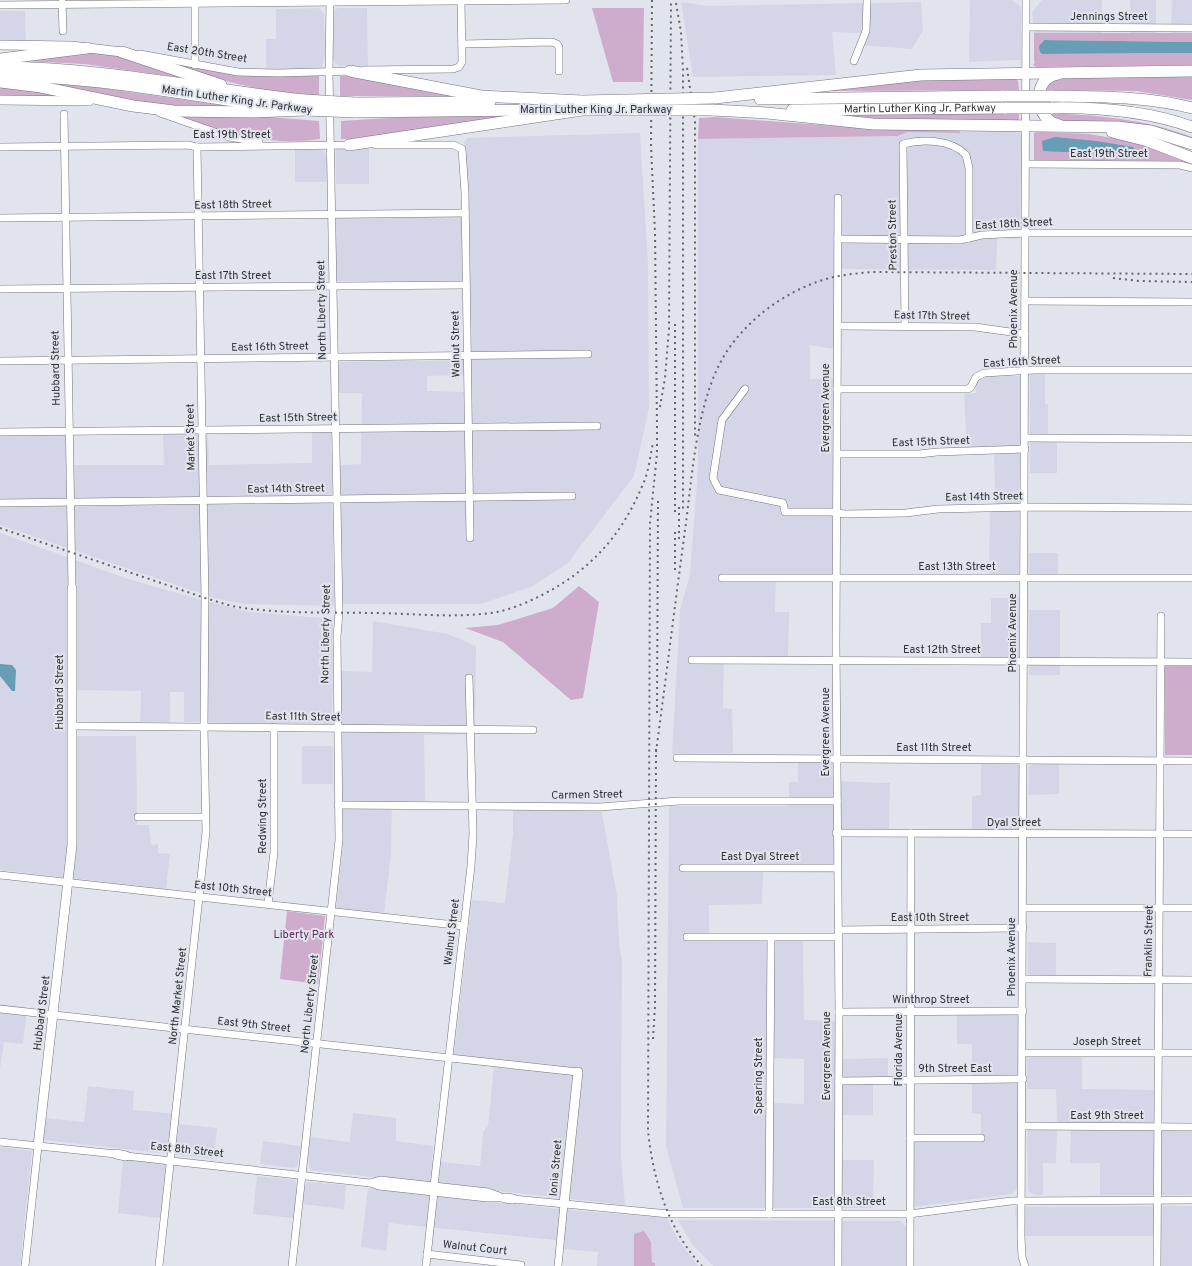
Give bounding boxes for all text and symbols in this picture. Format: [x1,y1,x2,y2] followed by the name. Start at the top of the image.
[1070,10,1148,24] street label: Jennings Street
[166,40,248,66] street label: East 20th Street
[161,82,313,118] street label: Martin Luther King Jr. Parkway
[844,101,996,117] street label: Martin Luther King Jr. Parkway
[520,103,672,117] street label: Martin Luther King Jr. Parkway
[193,128,271,142] street label: East 19th Street
[1070,147,1148,161] street label: East 19th Street
[194,197,272,213] street label: East 18th Street
[885,199,901,271] street label: Preston Street
[975,215,1053,233] street label: East 18th Street
[314,260,330,360] street label: North Liberty Street
[195,269,271,283] street label: East 17th Street
[1007,269,1021,349] street label: Phoenix Avenue
[894,308,970,324] street label: East 17th Street
[448,310,464,378] street label: Walnut Street
[48,330,64,406] street label: Hubbard Street
[231,339,309,355] street label: East 16th Street
[983,353,1061,371] street label: East 16th Street
[819,363,833,453] street label: Evergreen Avenue
[183,403,199,471] street label: Market Street
[259,410,337,426] street label: East 15th Street
[892,434,970,450] street label: East 15th Street
[247,481,325,497] street label: East 14th Street
[945,489,1023,505] street label: East 14th Street
[918,560,996,574] street label: East 13th Street
[318,584,334,684] street label: North Liberty Street
[1006,593,1020,673] street label: Phoenix Avenue
[903,643,981,657] street label: East 12th Street
[53,654,67,730] street label: Hubbard Street
[819,687,833,777] street label: Evergreen Avenue
[265,709,341,725] street label: East 11th Street
[896,741,972,755] street label: East 11th Street
[256,778,270,854] street label: Redwing Street
[551,787,623,803] street label: Carmen Street
[987,816,1041,830] street label: Dyal Street
[721,850,799,864] street label: East Dyal Street
[193,878,273,900] street label: East 10th Street
[441,898,463,966] street label: Walnut Street
[1141,905,1157,977] street label: Franklin Street
[891,911,969,925] street label: East 10th Street
[1005,917,1019,997] street label: Phoenix Avenue
[274,928,335,942] park label: Liberty Park
[166,946,190,1046] street label: North Market Street
[298,954,322,1054] street label: North Liberty Street
[30,975,54,1051] street label: Hubbard Street
[892,993,970,1007] street label: Winthrop Street
[820,1011,834,1101] street label: Evergreen Avenue
[892,1013,906,1087] street label: Florida Avenue
[217,1014,291,1036] street label: East 9th Street
[1073,1035,1141,1049] street label: Joseph Street
[752,1037,766,1115] street label: Spearing Street
[918,1062,992,1076] street label: 9th Street East
[1070,1109,1144,1123] street label: East 9th Street
[150,1139,224,1161] street label: East 8th Street
[547,1139,565,1197] street label: Ionia Street
[812,1195,886,1209] street label: East 8th Street
[442,1238,508,1258] street label: Walnut Court

